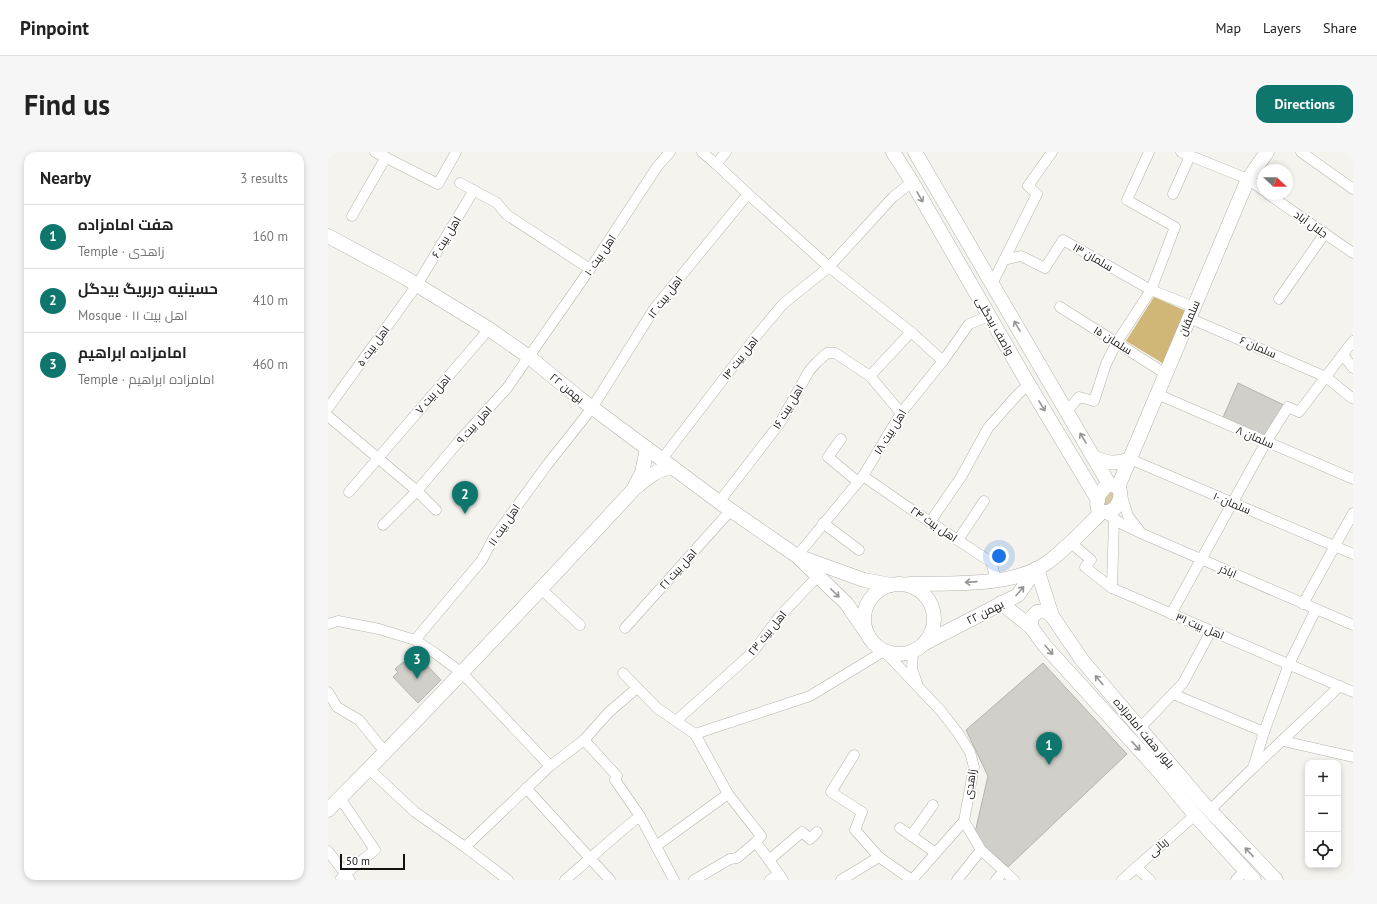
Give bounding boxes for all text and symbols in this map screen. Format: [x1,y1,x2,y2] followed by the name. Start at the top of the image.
[20,16,89,40] text: Pinpoint
[1215,19,1241,37] text: Map
[1263,19,1301,37] text: Layers
[1323,19,1357,37] text: Share
[1256,85,1353,123] button: Directions
[24,86,110,123] text: Find us
[1257,164,1293,200] north arrow
[40,167,91,189] text: Nearby
[240,170,288,187] text: 3 results
[917,191,925,203] one-way arrow
[1291,207,1331,241] street label: جلال آباد
[428,214,464,260] street label: اهل بیت ۶
[78,215,174,234] text: هفت امامزاده
[49,228,57,245] text: 1
[253,228,288,245] text: 160 m
[581,232,619,278] street label: اهل بیت ۱۰
[1070,240,1116,274] street label: سلمان ۱۳
[78,243,164,260] text: Temple · زاهدی
[644,273,686,321] street label: اهل بیت ۱۲
[78,279,218,298] text: حسینیه دربریگ بیدگل
[49,292,57,309] text: 2
[253,292,288,309] text: 410 m
[973,294,1017,358] street label: واصف بیدگلی
[1175,298,1203,338] street label: سلمقان
[78,307,188,324] text: Mosque · اهل بیت ۱۱
[1012,320,1020,332] one-way arrow
[354,323,392,369] street label: اهل بیت ۵
[1091,323,1135,357] street label: سلمان ۱۵
[1237,333,1279,361] street label: سلمان ۶
[719,334,761,382] street label: اهل بیت ۱۴
[78,343,187,362] text: امامزاده ابراهیم
[49,356,57,373] text: 3
[253,356,288,373] text: 460 m
[547,370,587,406] street label: ۲۲ بهمن
[78,371,214,388] text: Temple · امامزاده ابراهیم
[412,372,454,416] street label: اهل بیت ۷
[769,382,807,432] street label: اهل بیت ۱۶
[1038,400,1046,412] one-way arrow
[453,403,495,447] street label: اهل بیت ۹
[871,407,909,457] street label: اهل بیت ۱۸
[1234,423,1276,451] street label: سلمان ۸
[1078,432,1086,444] one-way arrow
[452,481,478,514] pin: 2
[1211,489,1253,517] street label: سلمان ۱۰
[485,501,523,549] street label: اهل بیت ۱۱
[908,503,960,545] street label: اهل بیت ۲۴
[656,546,700,592] street label: اهل بیت ۲۱
[989,546,1009,566] your location
[1216,561,1239,581] street label: اباذر
[965,579,978,586] one-way arrow
[1015,586,1024,596] one-way arrow
[830,588,840,598] one-way arrow
[964,597,1006,627] street label: ۲۲ بهمن
[745,608,789,658] street label: اهل بیت ۲۳
[1174,610,1226,642] street label: اهل بیت ۳۱
[1044,645,1053,655] one-way arrow
[404,646,430,679] pin: 3
[1095,675,1104,685] one-way arrow
[1111,695,1178,771] street label: بلوار هفت امامزاده
[1036,732,1062,765] pin: 1
[1131,741,1140,751] one-way arrow
[1305,760,1341,868] map controls
[1305,760,1341,796] button: +
[961,768,979,800] street label: زاهدی
[1305,796,1341,832] button: −
[1305,832,1341,868] button: locate
[1145,834,1171,859] street label: ربانی
[1245,847,1254,857] one-way arrow
[340,852,405,871] scale bar
[346,854,370,868] text: 50 m

